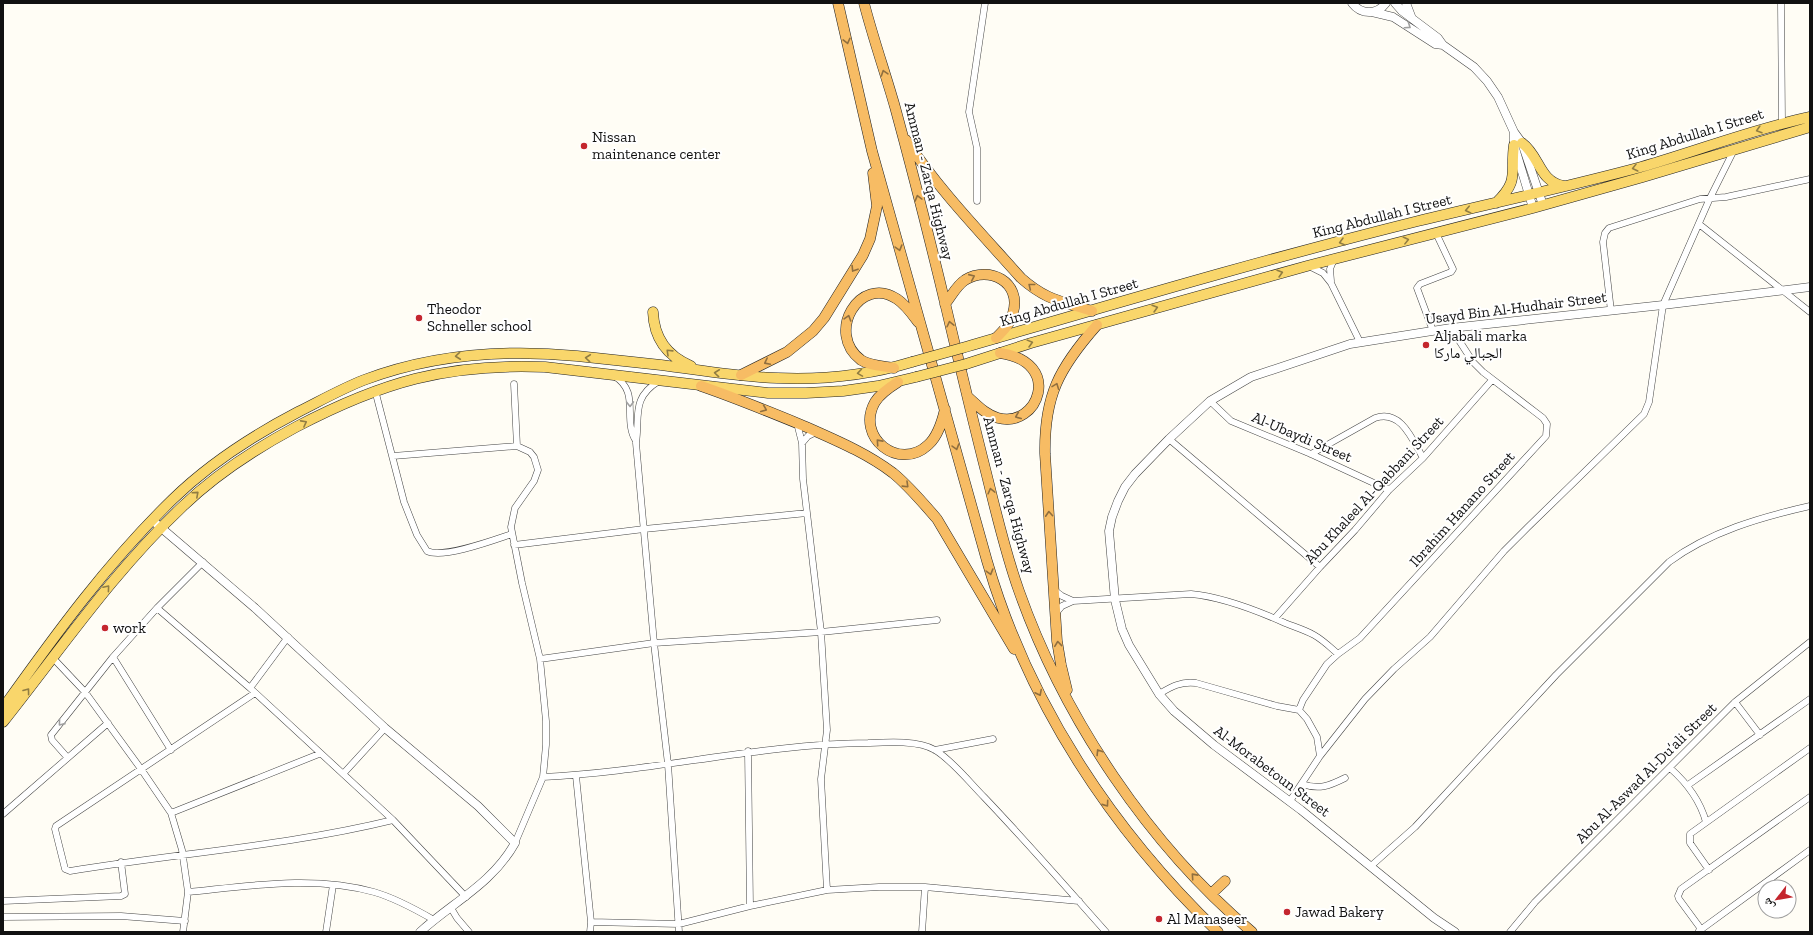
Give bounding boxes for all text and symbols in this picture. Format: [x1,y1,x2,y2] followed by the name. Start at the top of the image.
[1403,21,1410,28] one-way arrow
[843,38,851,44] one-way arrow
[880,70,889,77] one-way arrow
[901,100,957,262] street label: Amman - Zarqa Highway
[1624,104,1766,163] street label: King Abdullah I Street
[1756,125,1763,134] one-way arrow
[592,128,721,163] place label: Nissan maintenance center
[579,141,589,151] marker: Nissan maintenance center
[1631,164,1638,172] one-way arrow
[1311,190,1454,242] street label: King Abdullah I Street
[914,195,923,202] one-way arrow
[1465,205,1472,214] one-way arrow
[1338,237,1345,245] one-way arrow
[1403,237,1409,245] one-way arrow
[895,245,903,252] one-way arrow
[851,265,859,272] one-way arrow
[1277,269,1284,278] one-way arrow
[967,274,975,282] one-way arrow
[998,274,1140,330] street label: King Abdullah I Street
[1028,284,1035,291] one-way arrow
[1424,288,1608,328] street label: Usayd Bin Al-Hudhair Street
[427,300,532,335] place label: Theodor Schneller school
[1151,304,1158,313] one-way arrow
[414,313,424,323] marker: Theodor Schneller school
[843,314,852,321] one-way arrow
[946,321,955,328] one-way arrow
[1434,327,1527,365] place label: Aljabali marka الجبالي ماركا
[1026,339,1033,348] one-way arrow
[1421,340,1431,350] marker: Aljabali marka الجبالي ماركا
[666,349,674,357] one-way arrow
[455,352,461,361] one-way arrow
[585,353,591,362] one-way arrow
[764,357,771,365] one-way arrow
[714,368,720,377] one-way arrow
[857,368,864,377] one-way arrow
[1051,382,1059,389] one-way arrow
[626,401,634,407] one-way arrow
[760,404,768,412] one-way arrow
[1249,408,1355,466] street label: Al-Ubaydi Street
[1015,411,1023,419] one-way arrow
[1301,412,1448,568] street label: Abu Khaleel Al-Qabbani Street
[979,414,1039,576] street label: Amman - Zarqa Highway
[300,420,307,428] one-way arrow
[877,440,884,447] one-way arrow
[951,443,960,450] one-way arrow
[1406,447,1519,570] street label: Ibrahim Hanano Street
[901,481,909,488] one-way arrow
[987,488,995,495] one-way arrow
[191,491,199,499] one-way arrow
[1045,511,1054,517] one-way arrow
[985,569,994,576] one-way arrow
[102,586,109,593] one-way arrow
[113,619,146,637] place label: work
[100,623,110,633] marker: work
[1053,641,1062,647] one-way arrow
[22,688,29,695] one-way arrow
[1034,688,1042,696] one-way arrow
[1572,699,1720,847] street label: Abu Al-Aswad Al-Du’ali Street
[58,718,65,725] one-way arrow
[1210,721,1334,821] street label: Al-Morabetoun Street
[1096,750,1103,757] one-way arrow
[1101,800,1109,807] one-way arrow
[1192,873,1199,881] one-way arrow
[1757,879,1797,919] north arrow
[1760,895,1778,912] text: ش
[1295,903,1384,921] place label: Jawad Bakery
[1282,907,1292,917] marker: Jawad Bakery
[1167,910,1247,928] place label: Al Manaseer
[1154,914,1164,924] marker: Al Manaseer

